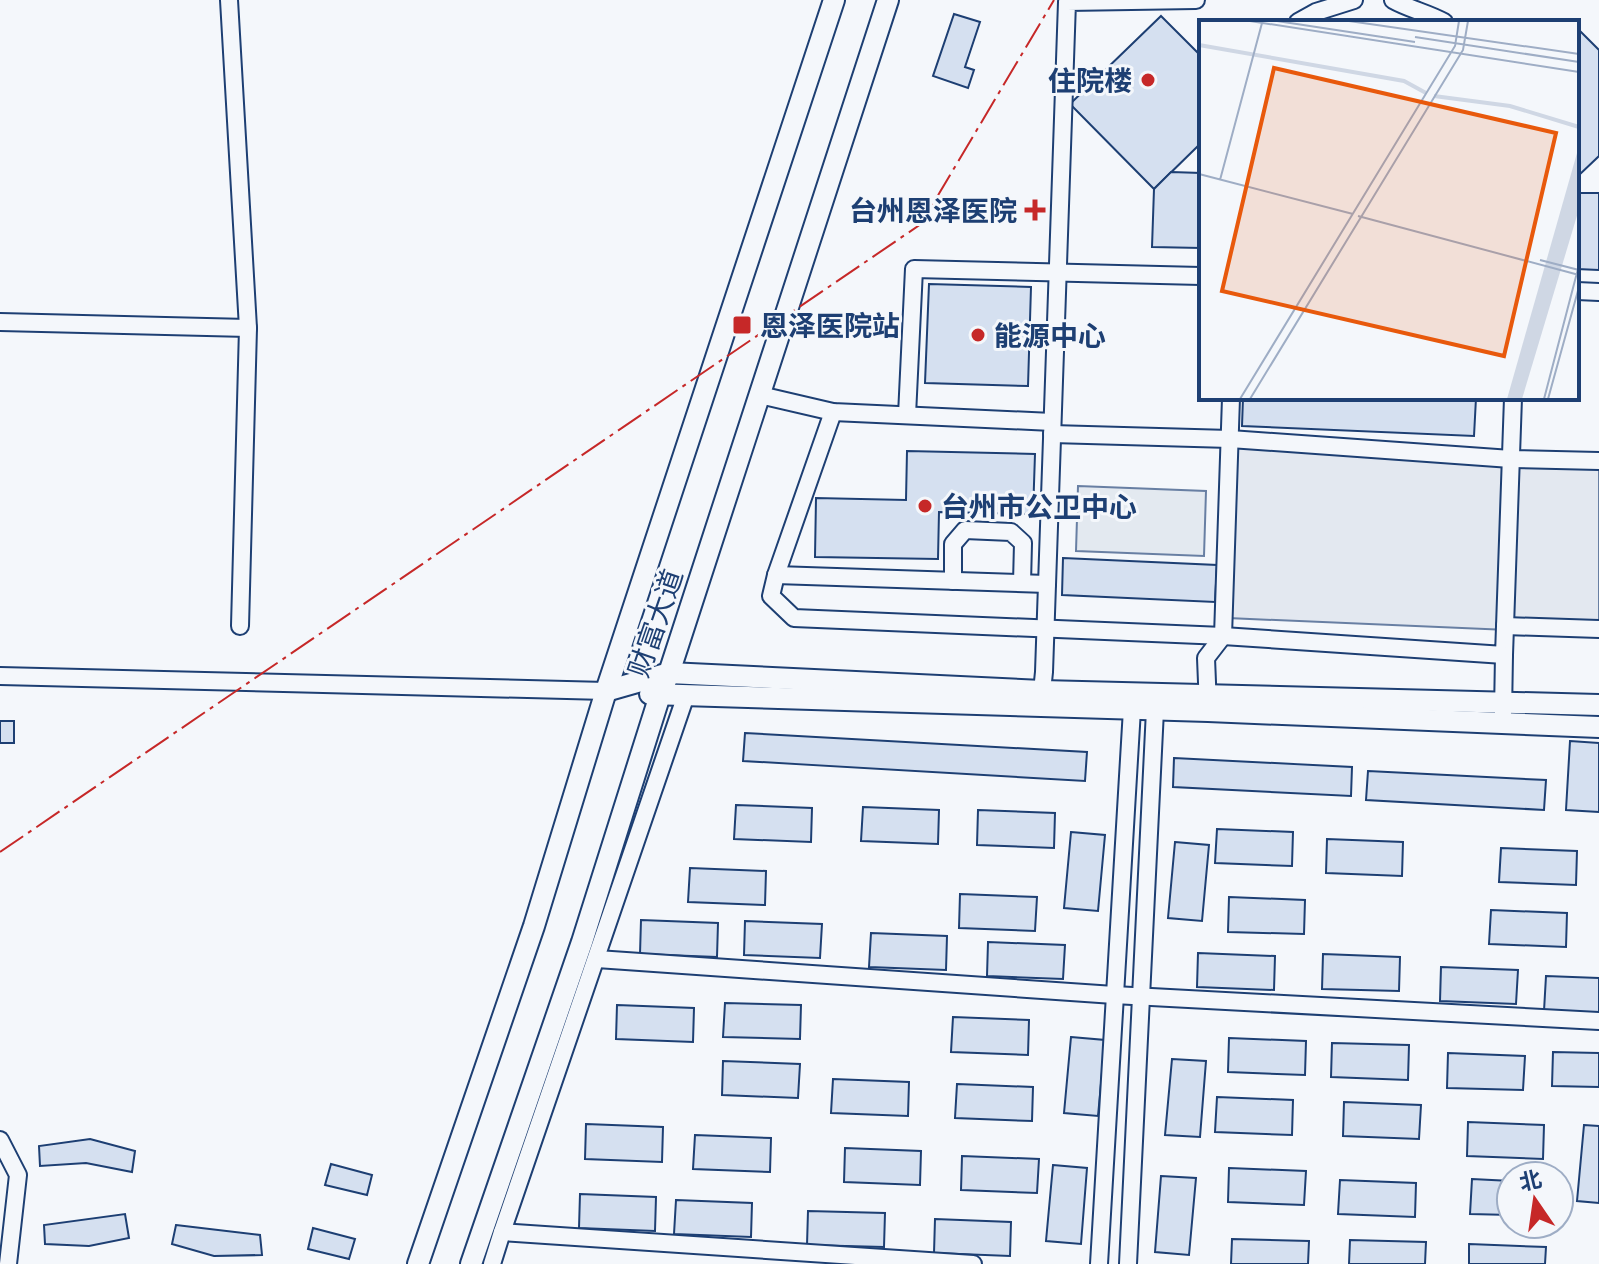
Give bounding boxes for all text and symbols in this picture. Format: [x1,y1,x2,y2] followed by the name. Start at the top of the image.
[1199,20,1579,400] inset map
[1048,63,1132,98] place label: 住院楼
[1139,71,1157,89] marker: 住院楼
[849,193,1017,228] place label: 台州恩泽医院
[1024,199,1046,221] marker: 台州恩泽医院
[760,308,900,343] place label: 恩泽医院站
[731,314,753,336] marker: 恩泽医院站
[994,318,1106,353] place label: 能源中心
[969,326,987,344] marker: 能源中心
[941,489,1137,524] place label: 台州市公卫中心
[916,497,934,515] marker: 台州市公卫中心
[620,564,690,682] street label: 财富大道
[1495,1160,1575,1240] north arrow
[1517,1164,1544,1197] text: 北

